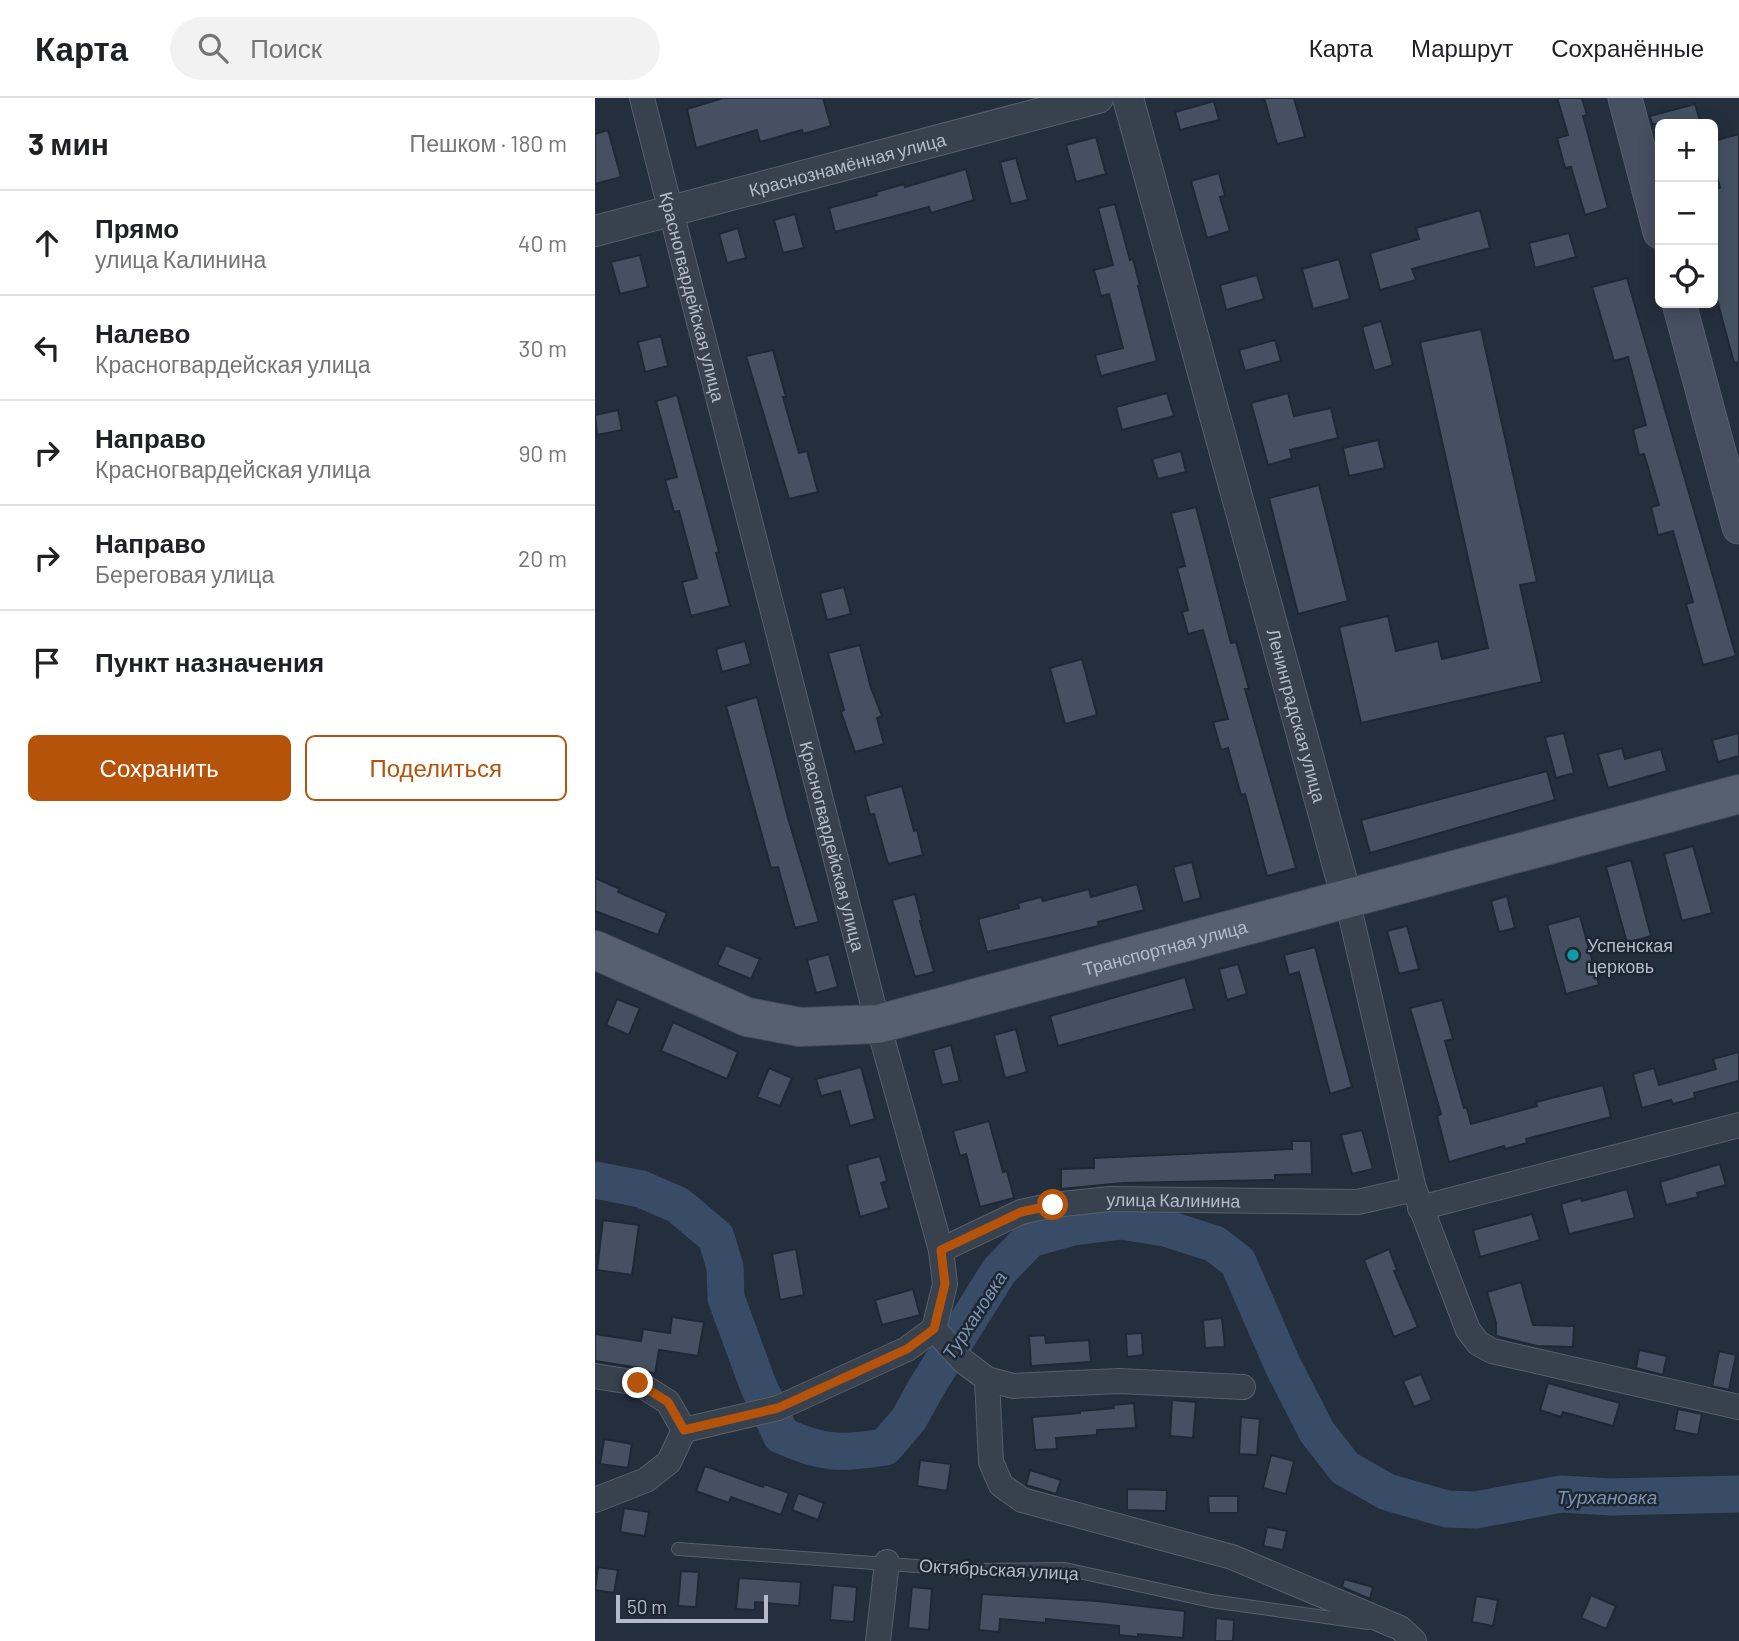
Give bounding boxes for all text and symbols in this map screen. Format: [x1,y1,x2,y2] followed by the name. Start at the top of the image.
[170,17,660,80] search box
[35,28,128,68] text: Карта
[194,29,232,67] icon: search
[250,32,322,63] text: Поиск
[1309,33,1373,62] text: Карта
[1411,33,1513,62] text: Маршрут
[1551,33,1704,62] text: Сохранённые
[1655,119,1718,308] map controls
[1655,119,1718,182] button: +
[28,125,109,161] text: 3 мин
[747,127,949,201] street label: Краснознамённая улица
[410,129,567,157] text: Пешком · 180 m
[1655,182,1718,245] button: −
[655,189,730,405] street label: Красногвардейская улица
[95,212,179,243] text: Прямо
[28,224,66,262] icon: ahead
[518,229,567,257] text: 40 m
[95,245,266,273] text: улица Калинина
[1655,245,1718,308] button: locate
[95,317,190,348] text: Налево
[28,329,66,367] icon: left
[519,334,567,362] text: 30 m
[95,350,371,378] text: Красногвардейская улица
[95,422,206,453] text: Направо
[28,434,66,472] icon: right
[518,439,567,467] text: 90 m
[95,455,371,483] text: Красногвардейская улица
[95,527,206,558] text: Направо
[28,539,66,577] icon: right
[518,544,567,572] text: 20 m
[95,560,274,588] text: Береговая улица
[1263,626,1331,806] street label: Ленинградская улица
[28,644,66,682] icon: arrive
[95,646,324,677] text: Пункт назначения
[28,735,291,801] button: Сохранить
[305,735,567,801] button: Поделиться
[795,739,870,954] street label: Красногвардейская улица
[1080,915,1250,980] street label: Транспортная улица
[1587,934,1673,977] place label: Успенская церковь
[1565,947,1581,963] marker: Успенская церковь
[1106,1188,1242,1212] street label: улица Калинина
[1037,1189,1068,1220] route start
[937,1266,1011,1364] water label: Турхановка
[622,1367,653,1398] route end
[1557,1485,1657,1508] water label: Турхановка
[919,1554,1080,1584] street label: Октябрьская улица
[616,1592,768,1624] scale bar
[627,1595,667,1618] text: 50 m

